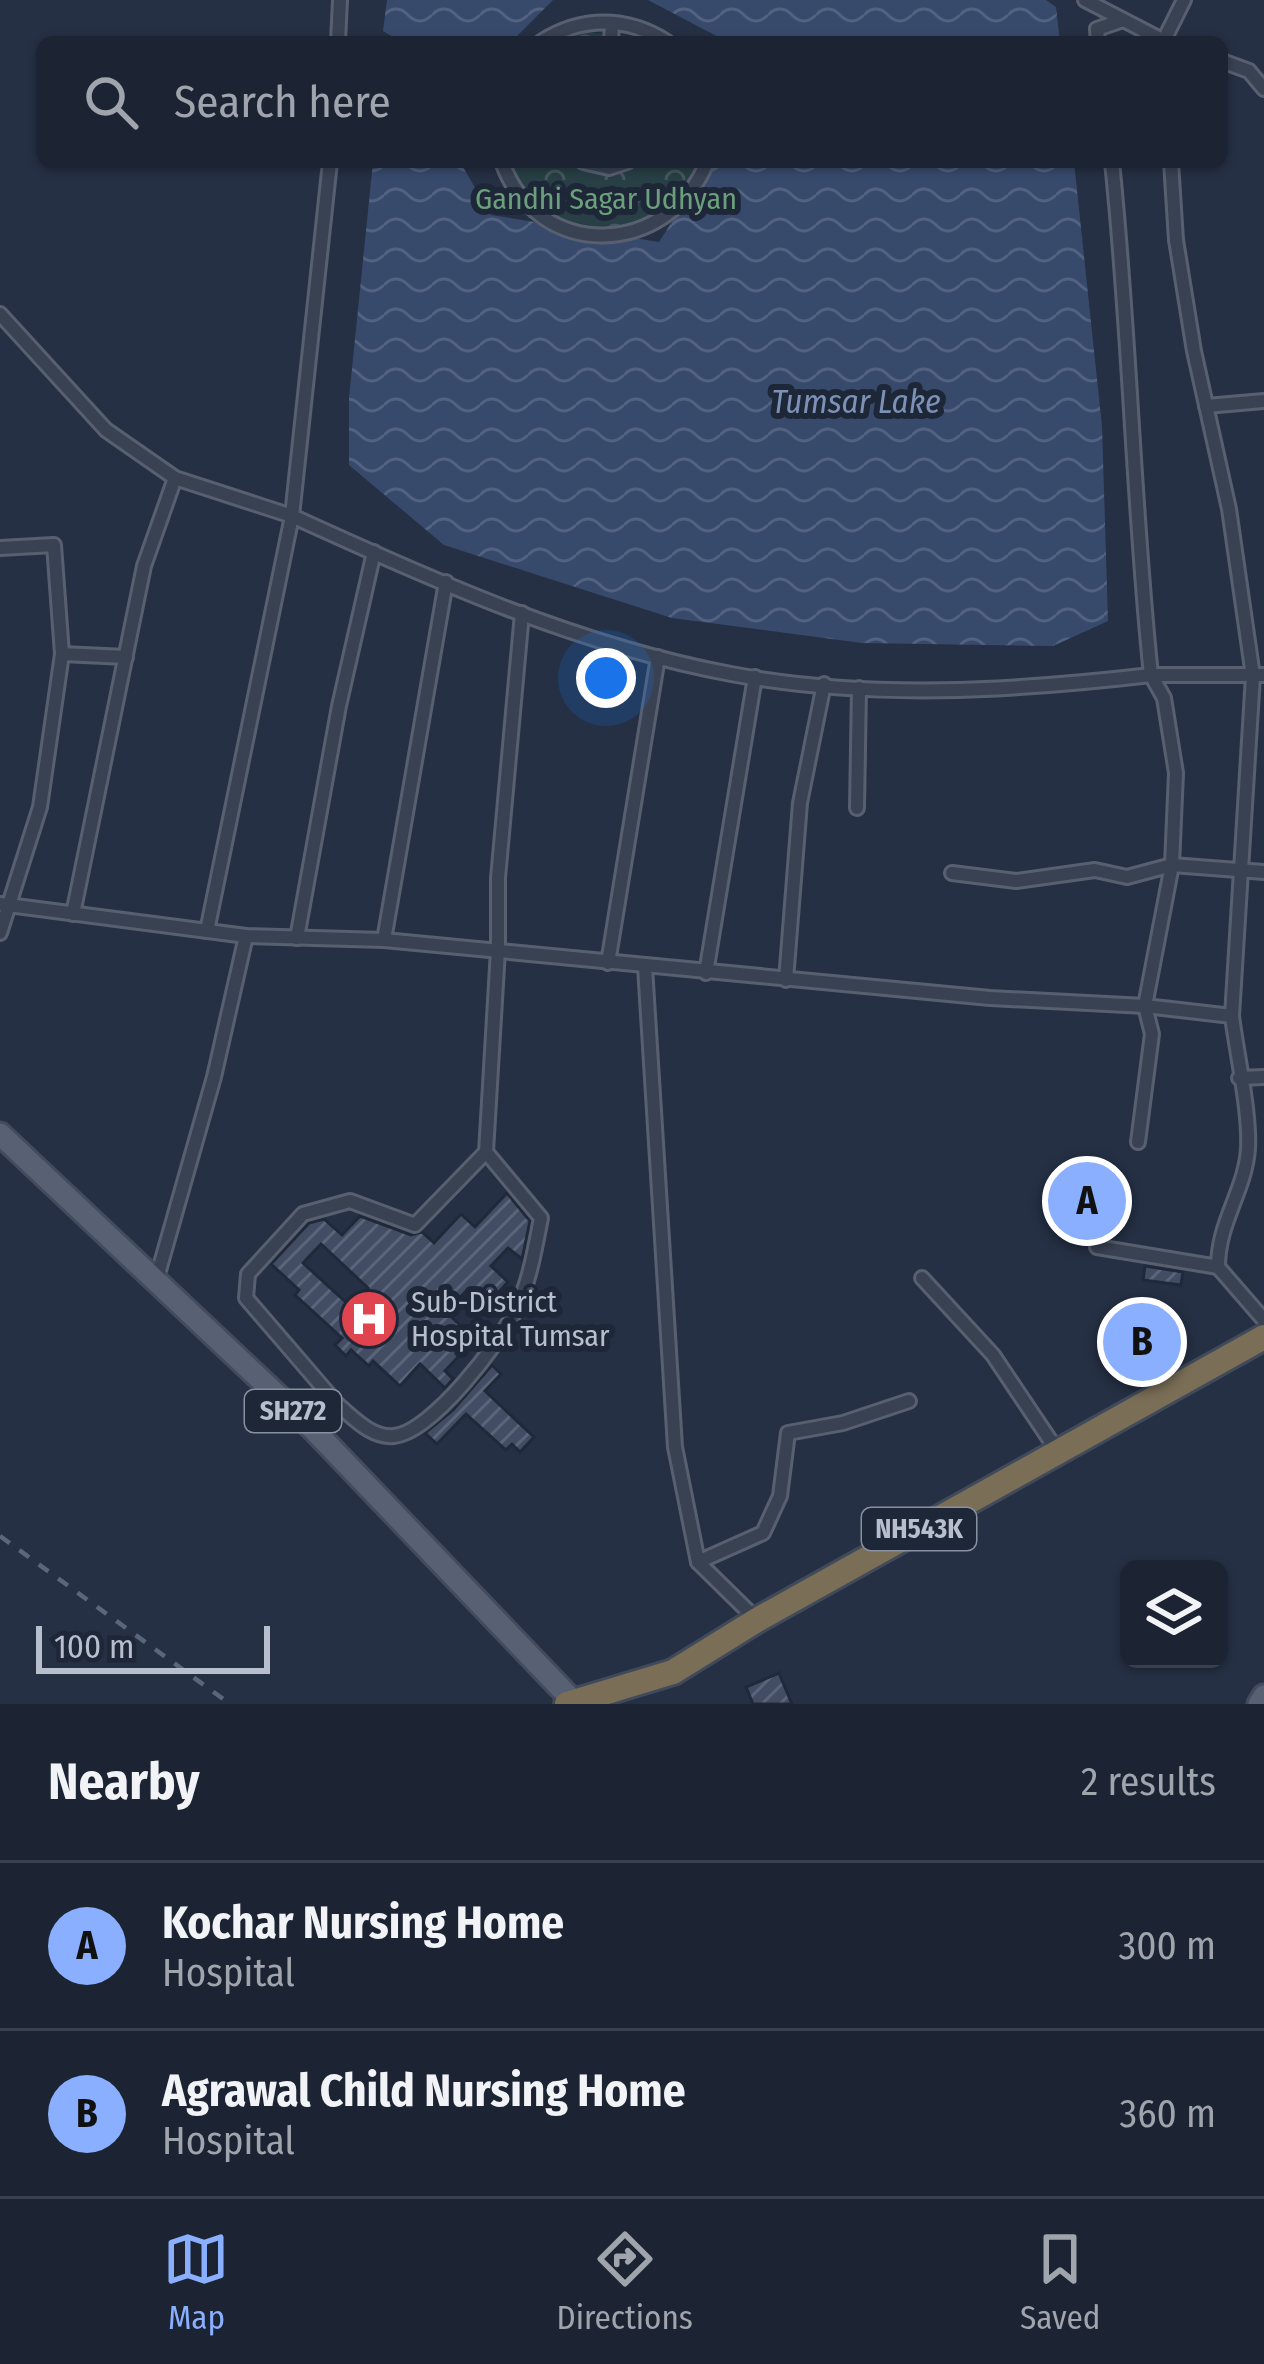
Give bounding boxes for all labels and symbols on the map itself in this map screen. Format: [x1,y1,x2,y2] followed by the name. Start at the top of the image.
[475,181,737,217] park label: Gandhi Sagar Udhyan
[771,382,941,422] water label: Tumsar Lake
[576,648,636,708] your location
[1048,1156,1126,1246] pin: A
[411,1284,610,1354] place label: Sub-District Hospital Tumsar
[338,1288,400,1350] hospital icon: Sub-District Hospital Tumsar
[1103,1297,1181,1387] pin: B
[245,1390,341,1432] road number: SH272
[862,1508,976,1550] road number: NH543K
[36,1620,270,1673] scale bar

